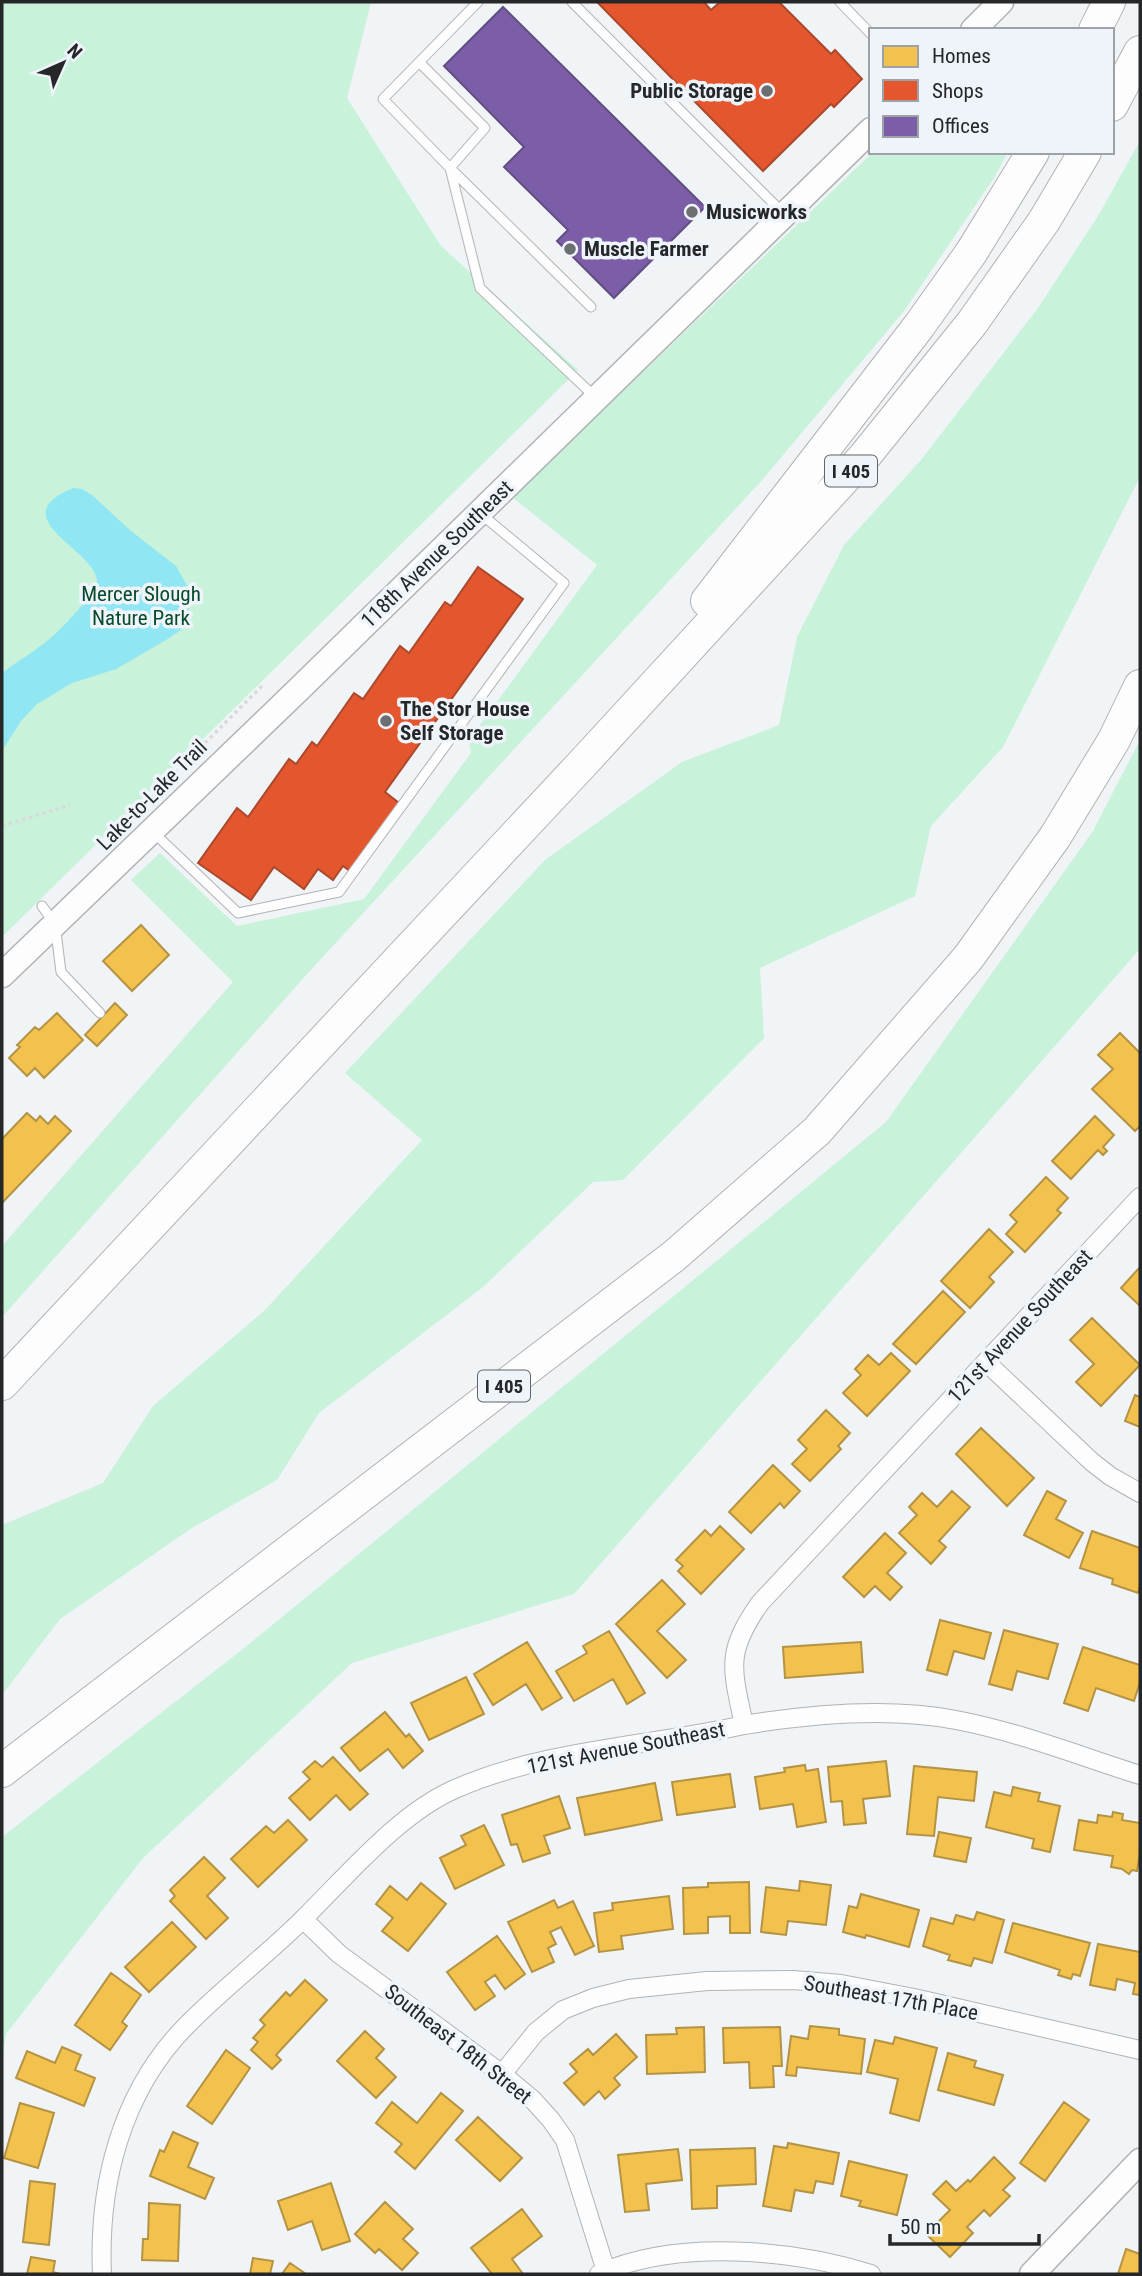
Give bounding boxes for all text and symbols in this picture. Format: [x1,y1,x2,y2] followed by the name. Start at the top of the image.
[28,28,98,98] north arrow
[869,28,1114,154] legend
[62,39,87,64] text: N
[932,44,991,68] text: Homes
[630,79,753,103] place label: Public Storage
[932,79,984,103] text: Shops
[759,83,775,99] marker: Public Storage
[932,114,989,138] text: Offices
[706,200,807,224] place label: Musicworks
[684,204,700,220] marker: Musicworks
[584,237,709,261] place label: Muscle Farmer
[562,241,578,257] marker: Muscle Farmer
[825,456,877,486] road number: I 405
[356,475,518,633] street label: 118th Avenue Southeast
[81,582,201,630] park label: Mercer Slough Nature Park
[400,697,530,745] place label: The Stor House Self Storage
[378,713,394,729] marker: The Stor House Self Storage
[92,735,212,855] street label: Lake-to-Lake Trail
[943,1244,1097,1408] street label: 121st Avenue Southeast
[478,1370,530,1402] road number: I 405
[525,1717,727,1779] street label: 121st Avenue Southeast
[802,1971,980,2025] street label: Southeast 17th Place
[380,1979,536,2109] street label: Southeast 18th Street
[890,2202,1039,2246] scale bar
[900,2215,941,2239] text: 50 m

